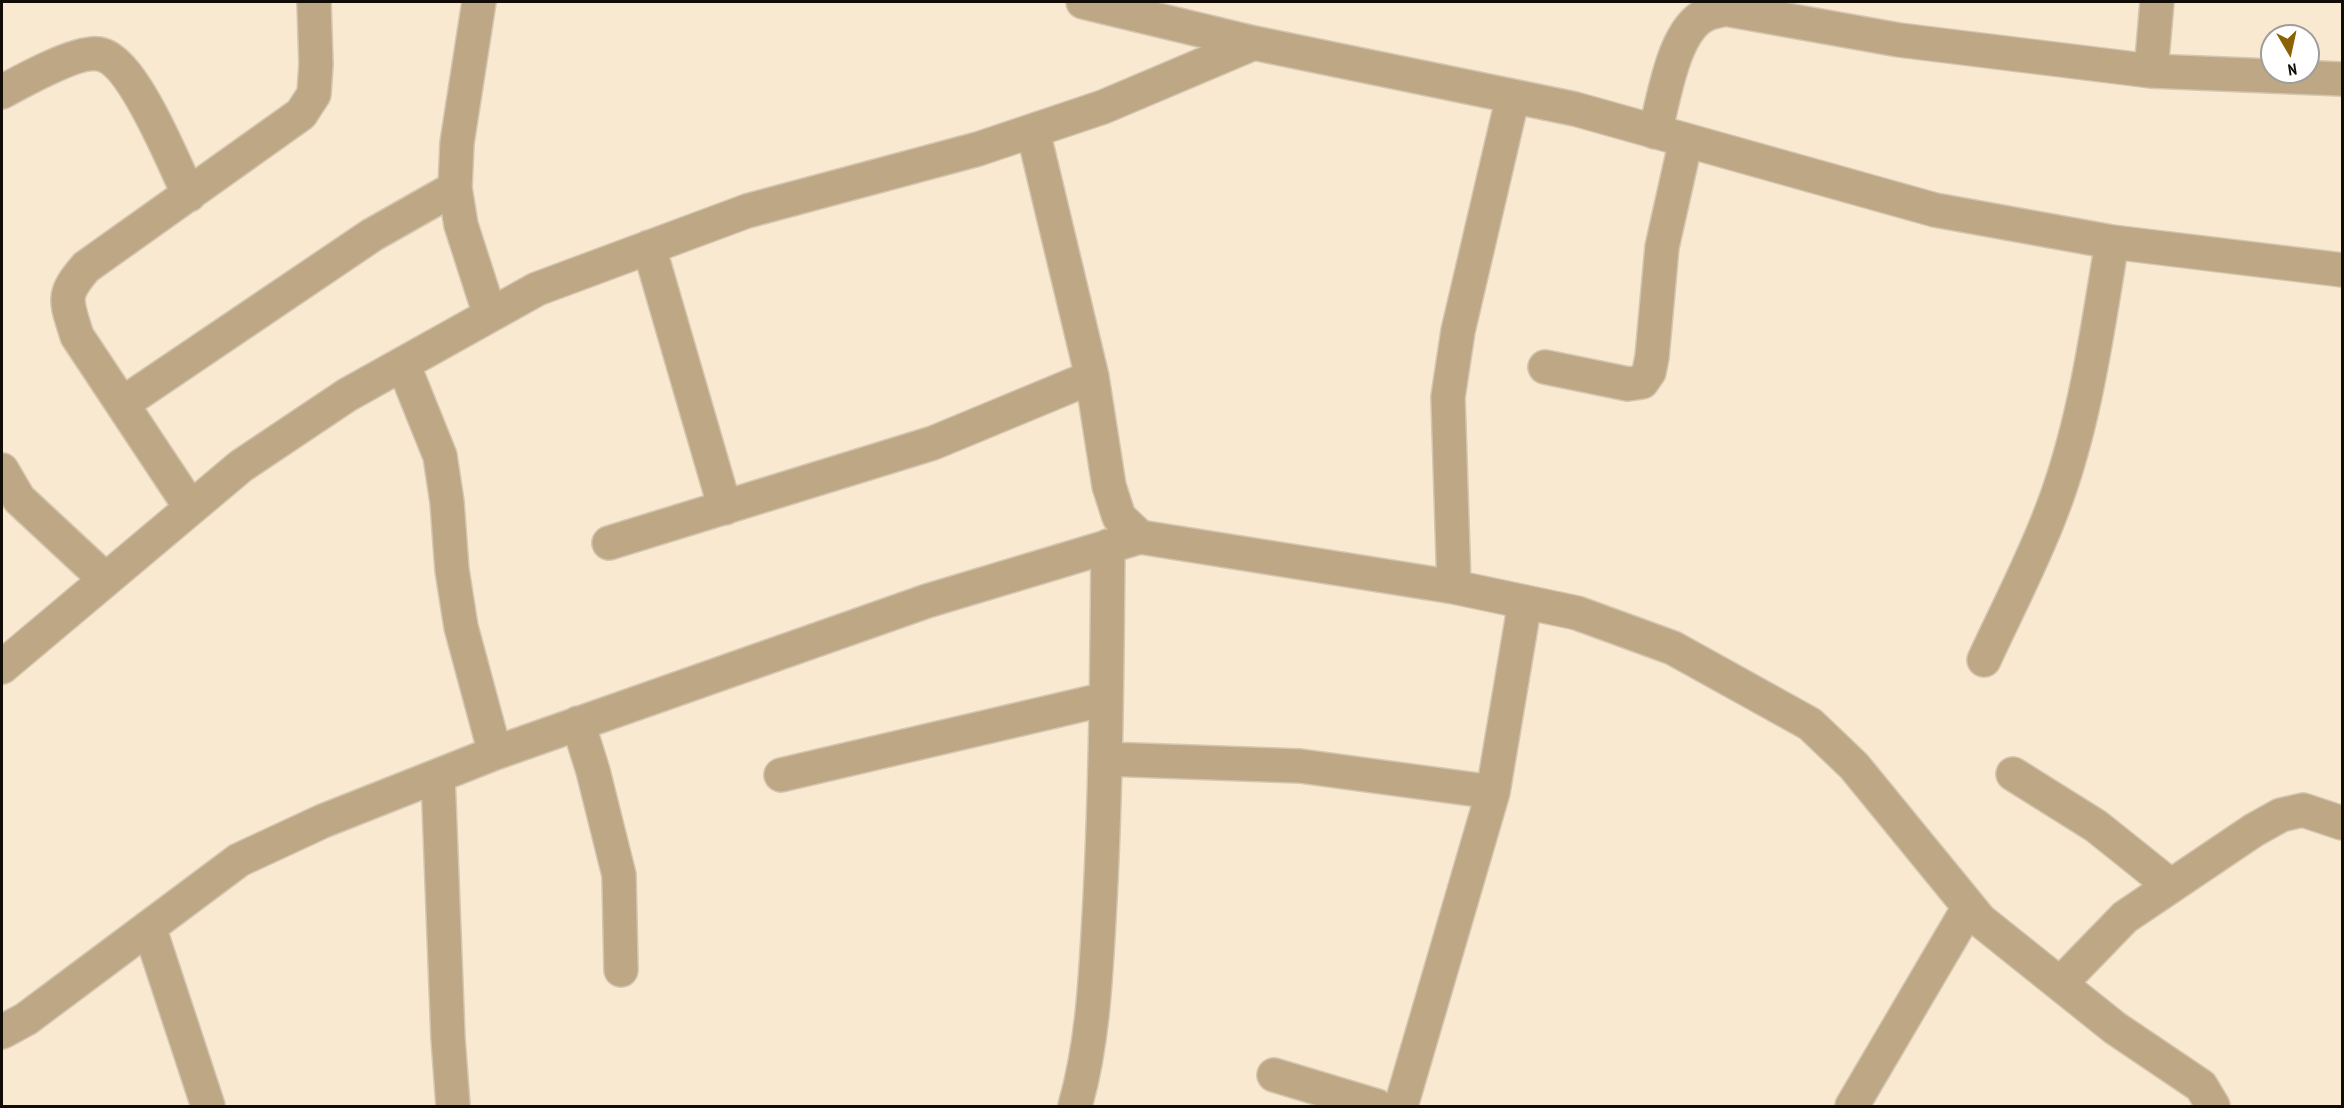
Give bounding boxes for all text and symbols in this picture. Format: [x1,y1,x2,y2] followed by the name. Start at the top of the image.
[2260,24,2320,84] north arrow
[2287,59,2298,80] text: N

